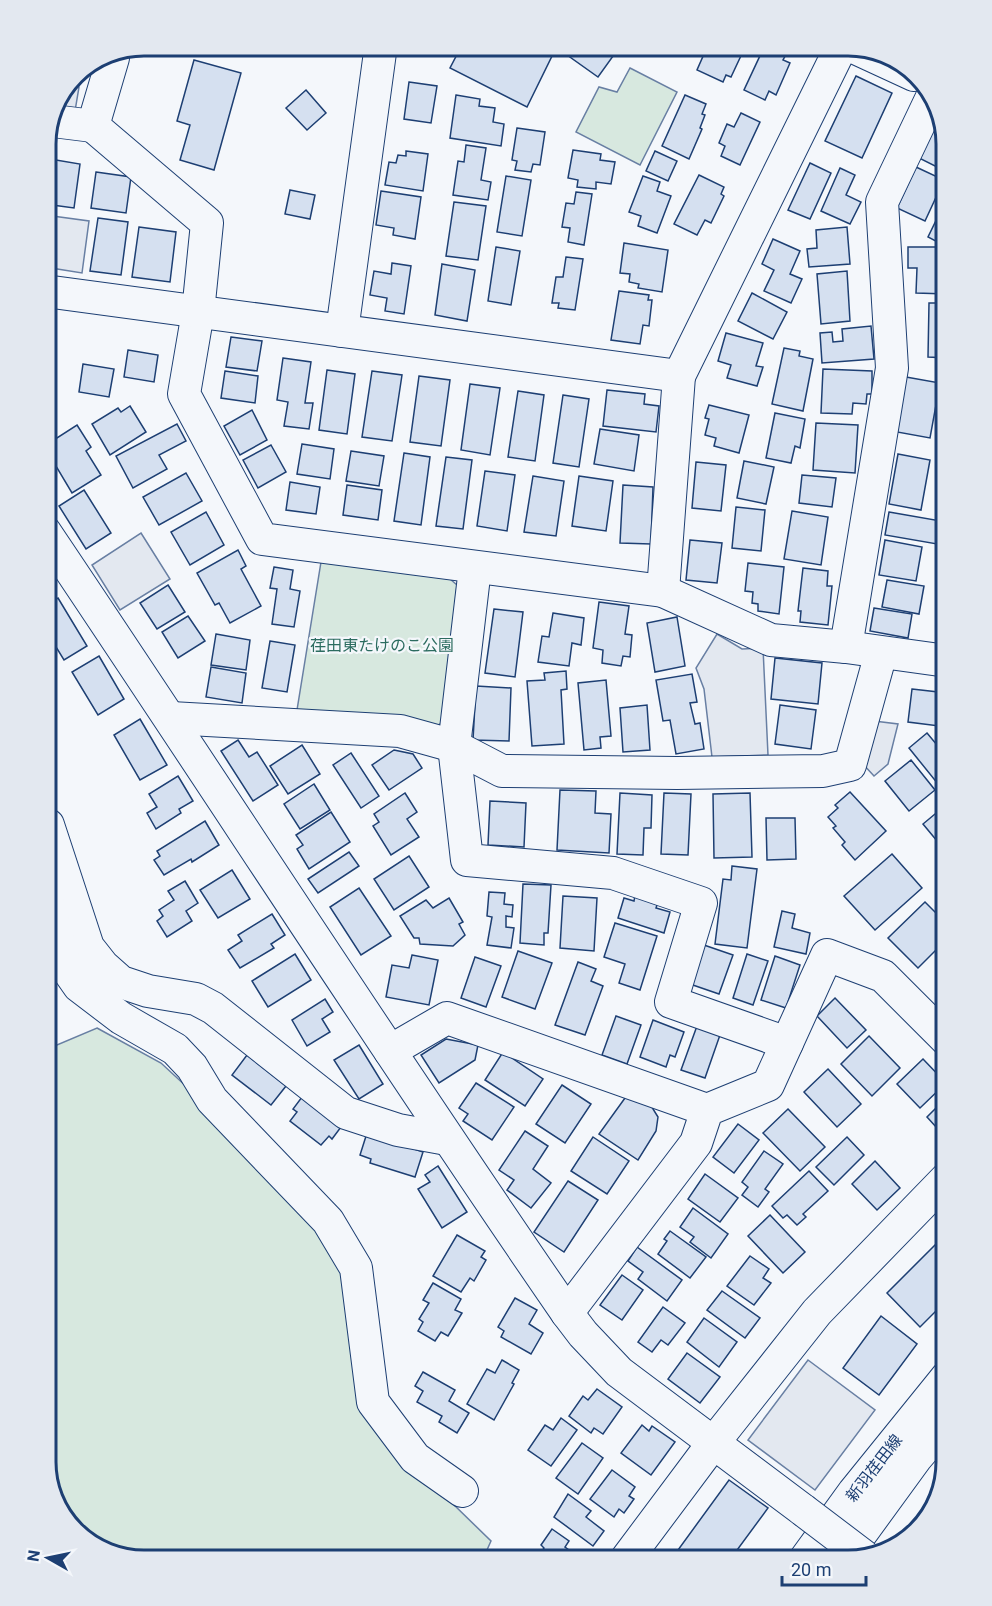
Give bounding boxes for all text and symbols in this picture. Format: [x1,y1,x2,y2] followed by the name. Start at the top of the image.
[310,636,454,655] park label: 荏田東たけのこ公園
[842,1431,906,1505] street label: 新羽荏田線
[18,1528,78,1588] north arrow
[23,1549,44,1563] text: N
[782,1549,866,1587] scale bar
[791,1559,831,1580] text: 20 m

